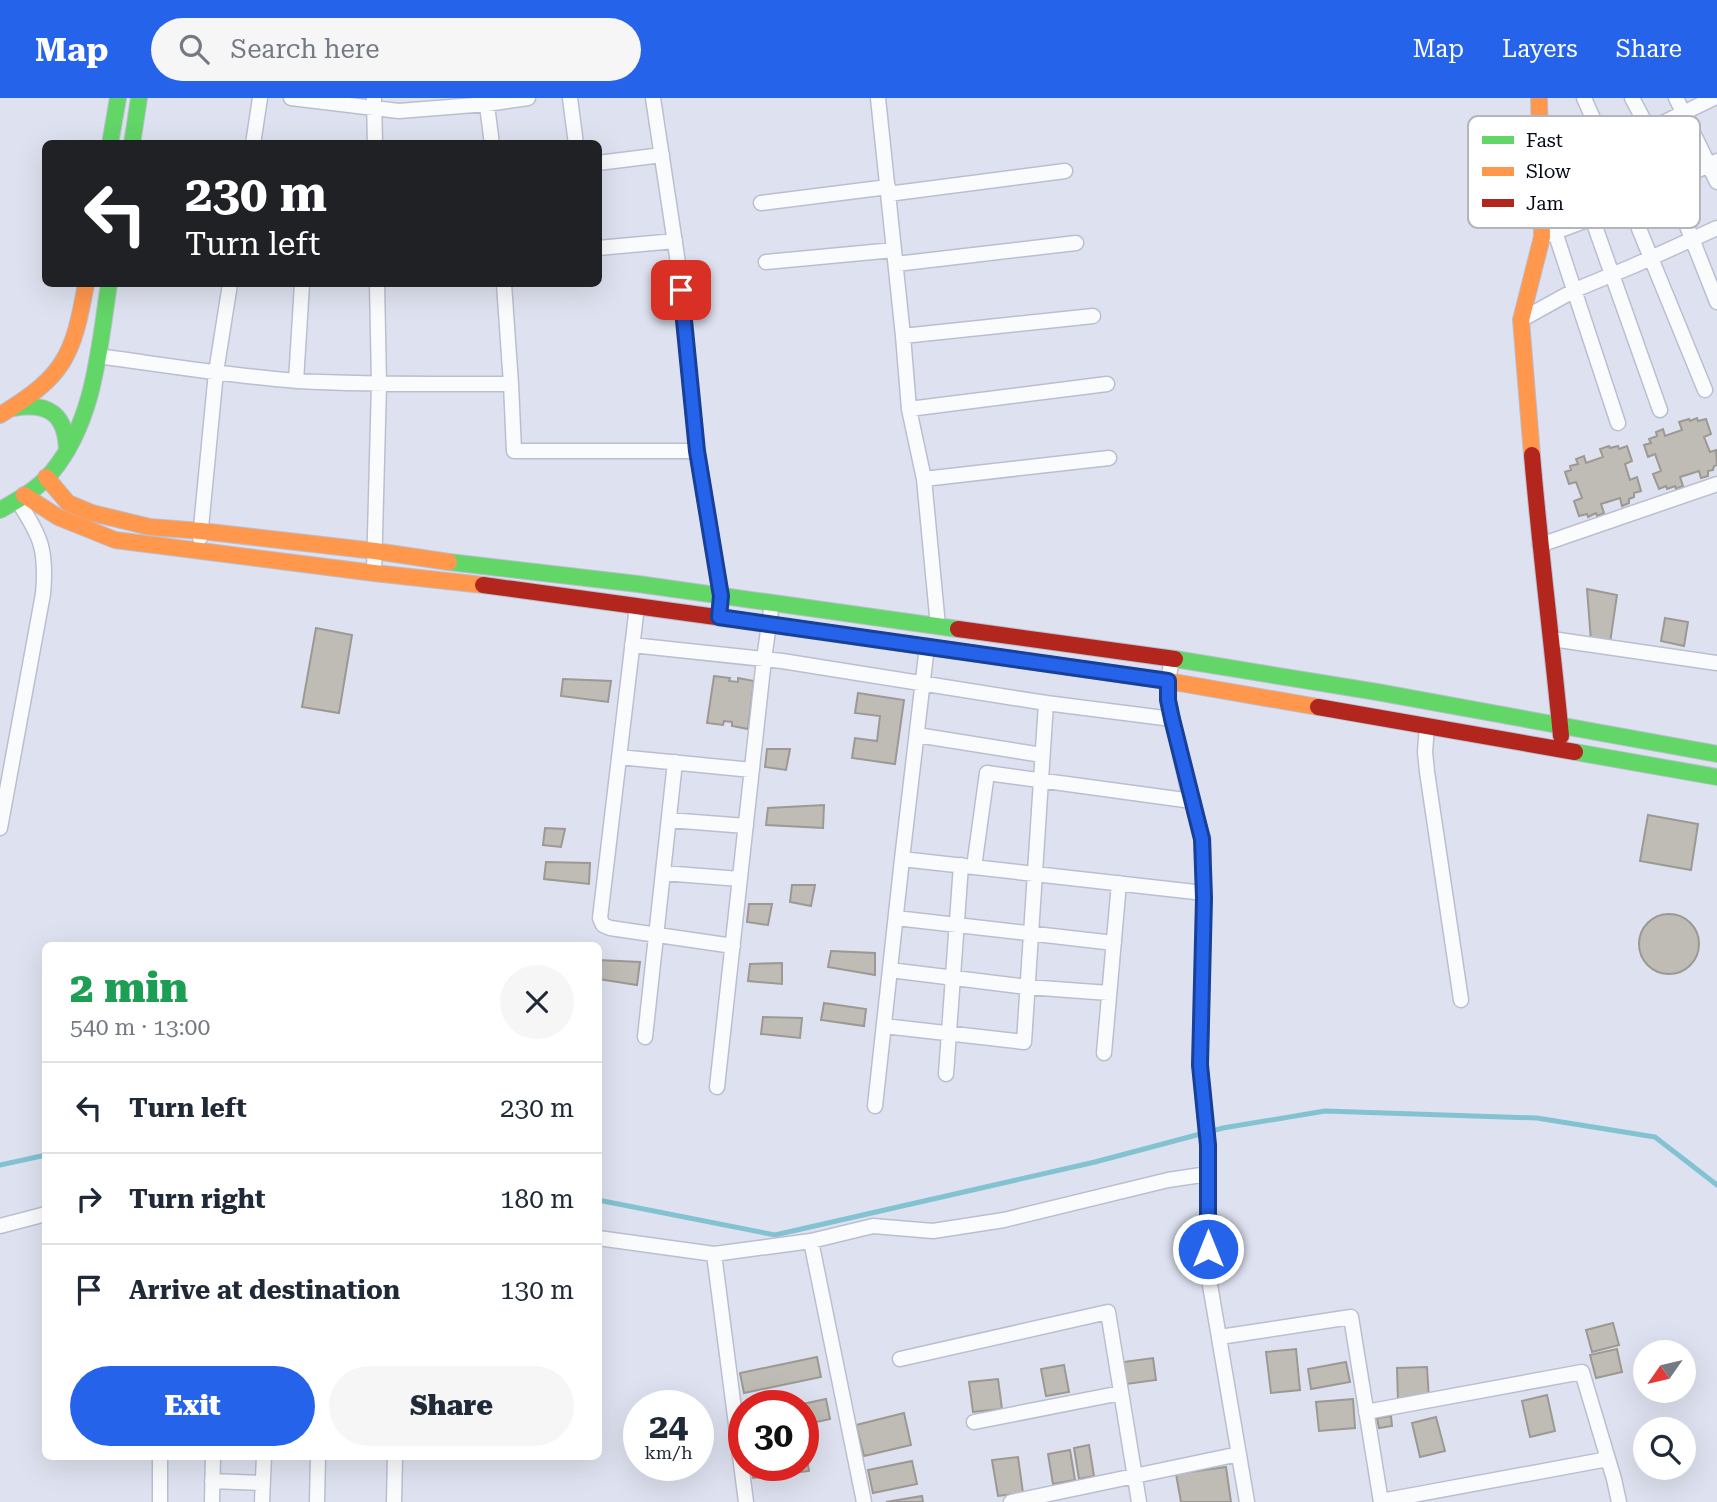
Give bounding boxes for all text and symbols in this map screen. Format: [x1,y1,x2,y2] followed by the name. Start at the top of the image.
[151,18,641,81] search box
[35,30,109,69] text: Map
[175,30,213,68] icon: search
[231,34,380,64] text: Search here
[1413,35,1464,63] text: Map
[1502,35,1578,63] text: Layers
[1616,35,1682,63] text: Share
[1468,116,1700,228] legend
[1526,129,1563,152] text: Fast
[1526,160,1571,183] text: Slow
[185,166,327,223] text: 230 m
[70,168,161,259] icon: left
[1526,192,1564,215] text: Jam
[185,225,320,263] text: Turn left
[651,260,711,320] pin
[662,271,700,309] icon: arrive
[70,963,188,1012] text: 2 min
[500,965,574,1039] button: close
[70,1014,210,1041] text: 540 m · 13:00
[70,1089,108,1127] icon: left
[129,1093,247,1123] text: Turn left
[500,1093,574,1123] text: 230 m
[70,1180,108,1218] icon: right
[129,1184,265,1214] text: Turn right
[500,1184,574,1214] text: 180 m
[1171,1212,1245,1286] position arrow
[70,1271,108,1309] icon: arrive
[129,1275,400,1305] text: Arrive at destination
[500,1275,574,1305] text: 130 m
[1633,1340,1696,1404] north arrow
[1633,1340,1696,1480] map controls
[70,1366,315,1446] button: Exit
[329,1366,574,1446] button: Share
[728,1390,819,1481] speed limit sign: 30
[649,1406,688,1447] text: 24
[1633,1417,1696,1480] button: search
[644,1442,693,1463] text: km/h

